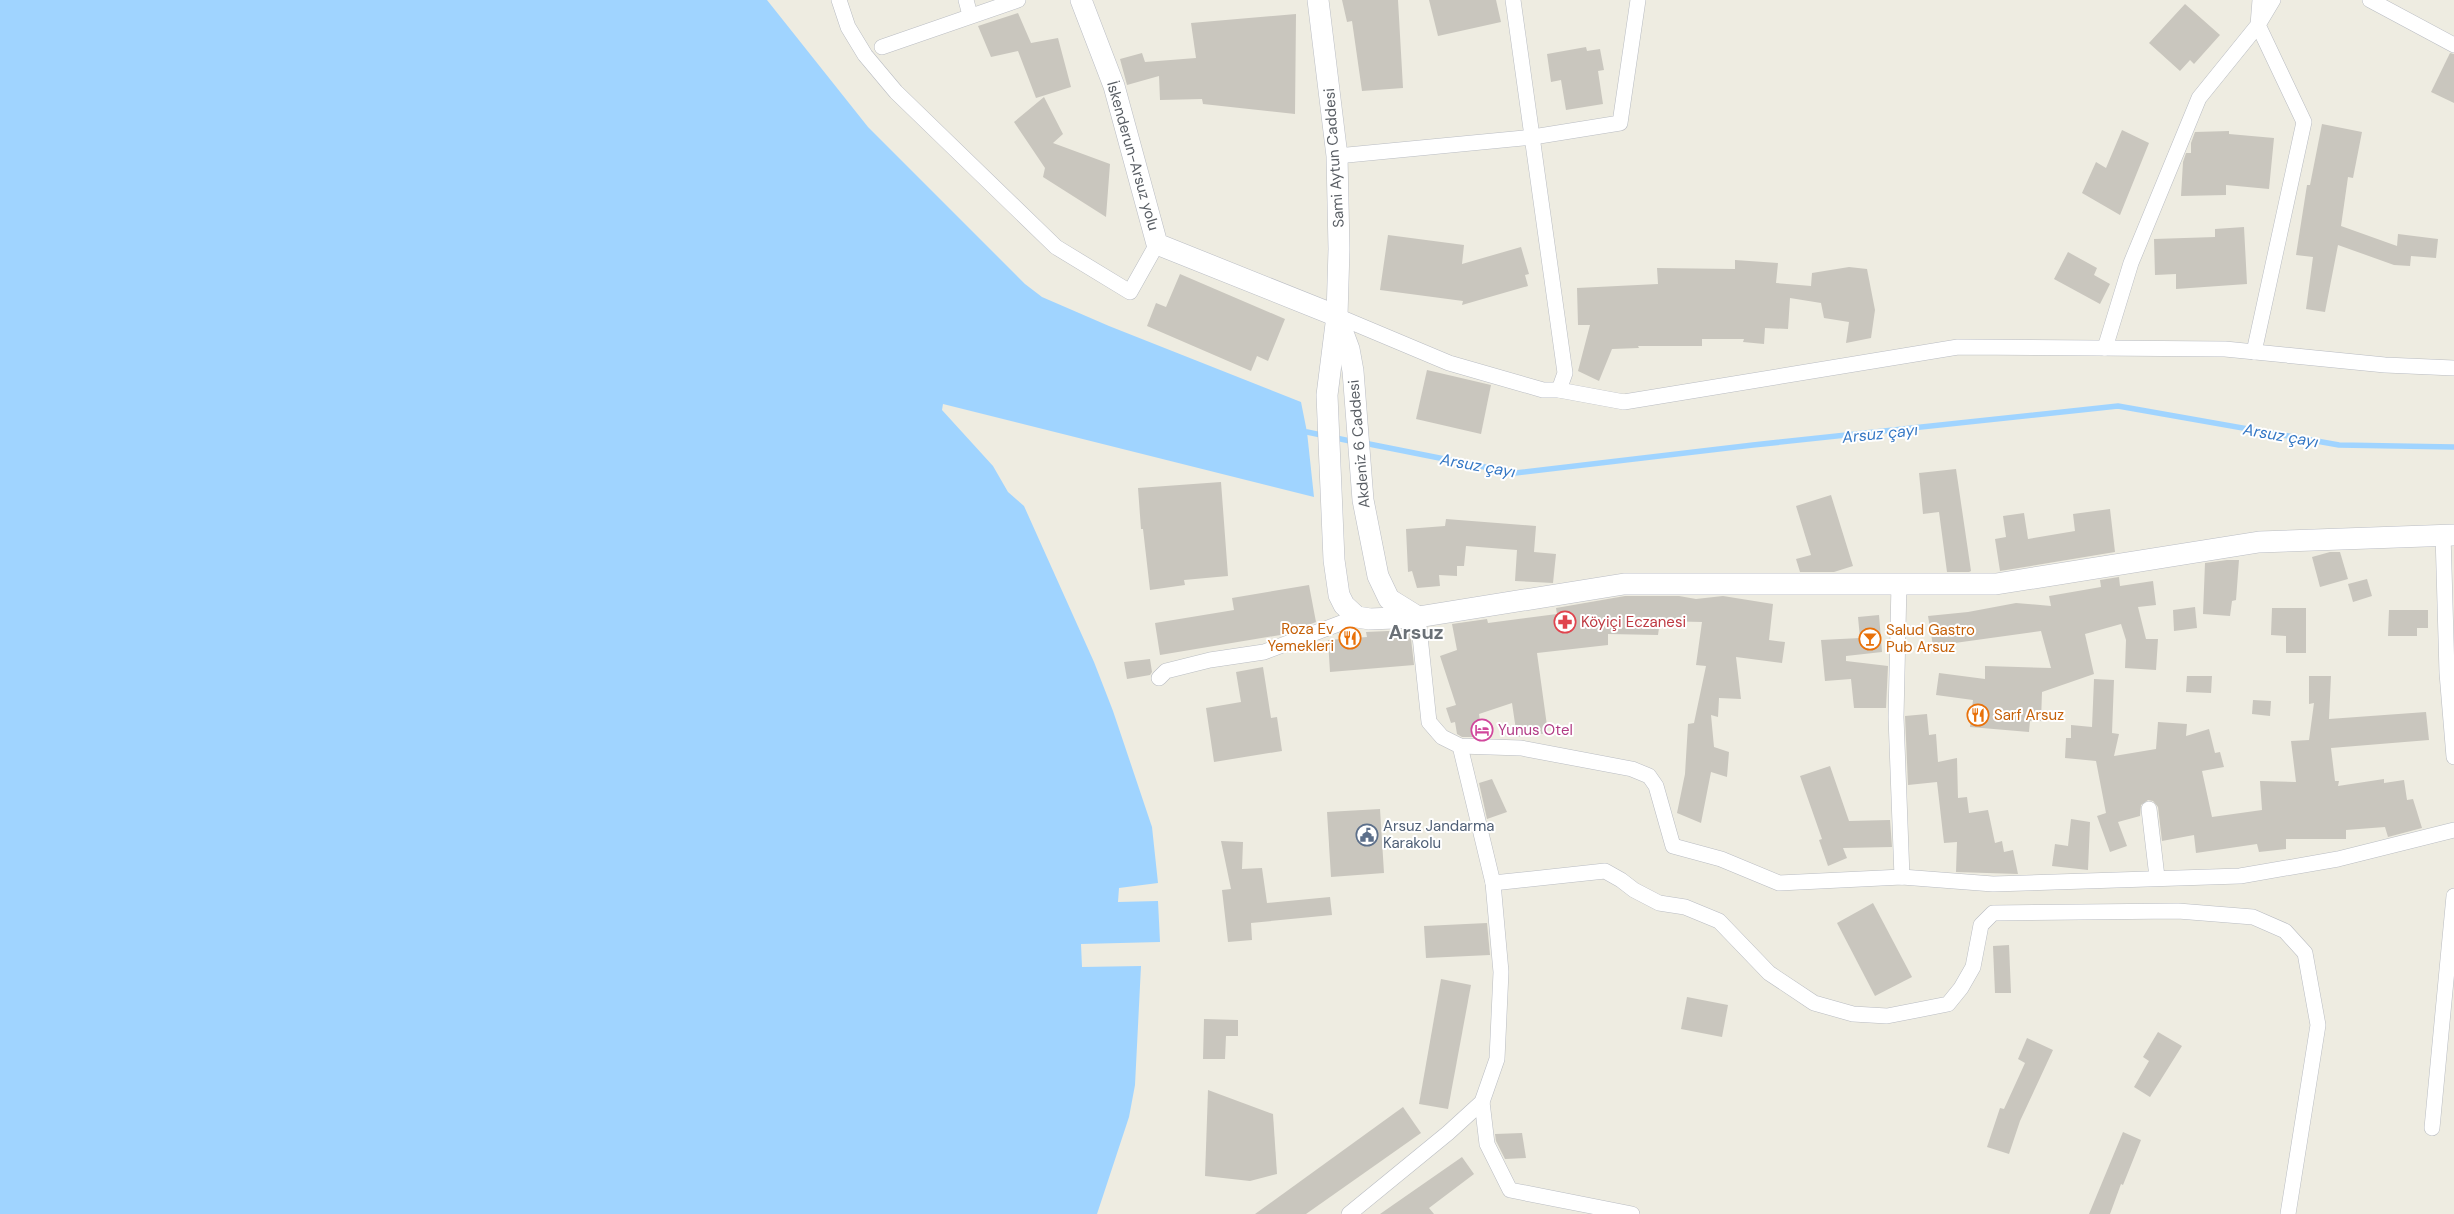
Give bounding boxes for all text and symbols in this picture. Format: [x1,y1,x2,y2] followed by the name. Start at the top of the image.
[1102,79,1164,233] street label: İskenderun-Arsuz yolu
[1319,88,1349,228] street label: Sami Aytun Caddesi
[1343,379,1375,509] street label: Akdeniz 6 Caddesi
[2241,418,2321,453] water label: Arsuz çayı
[1840,419,1919,448] water label: Arsuz çayı
[1438,448,1518,483] water label: Arsuz çayı
[1553,610,1577,634] pharmacy icon: Köyiçi Eczanesi
[1581,612,1686,632] place label: Köyiçi Eczanesi
[1268,619,1334,656] place label: Roza Ev Yemekleri
[1388,619,1444,645] district label: Arsuz
[1886,620,1975,657] place label: Salud Gastro Pub Arsuz
[1338,626,1362,650] restaurant icon: Roza Ev Yemekleri
[1858,627,1882,651] bar icon: Salud Gastro Pub Arsuz
[1966,703,1990,727] restaurant icon: Sarf Arsuz
[1994,705,2064,725] place label: Sarf Arsuz
[1470,718,1494,742] hotel icon: Yunus Otel
[1498,720,1573,740] place label: Yunus Otel
[1383,816,1494,853] place label: Arsuz Jandarma Karakolu
[1355,823,1379,847] public building icon: Arsuz Jandarma Karakolu

